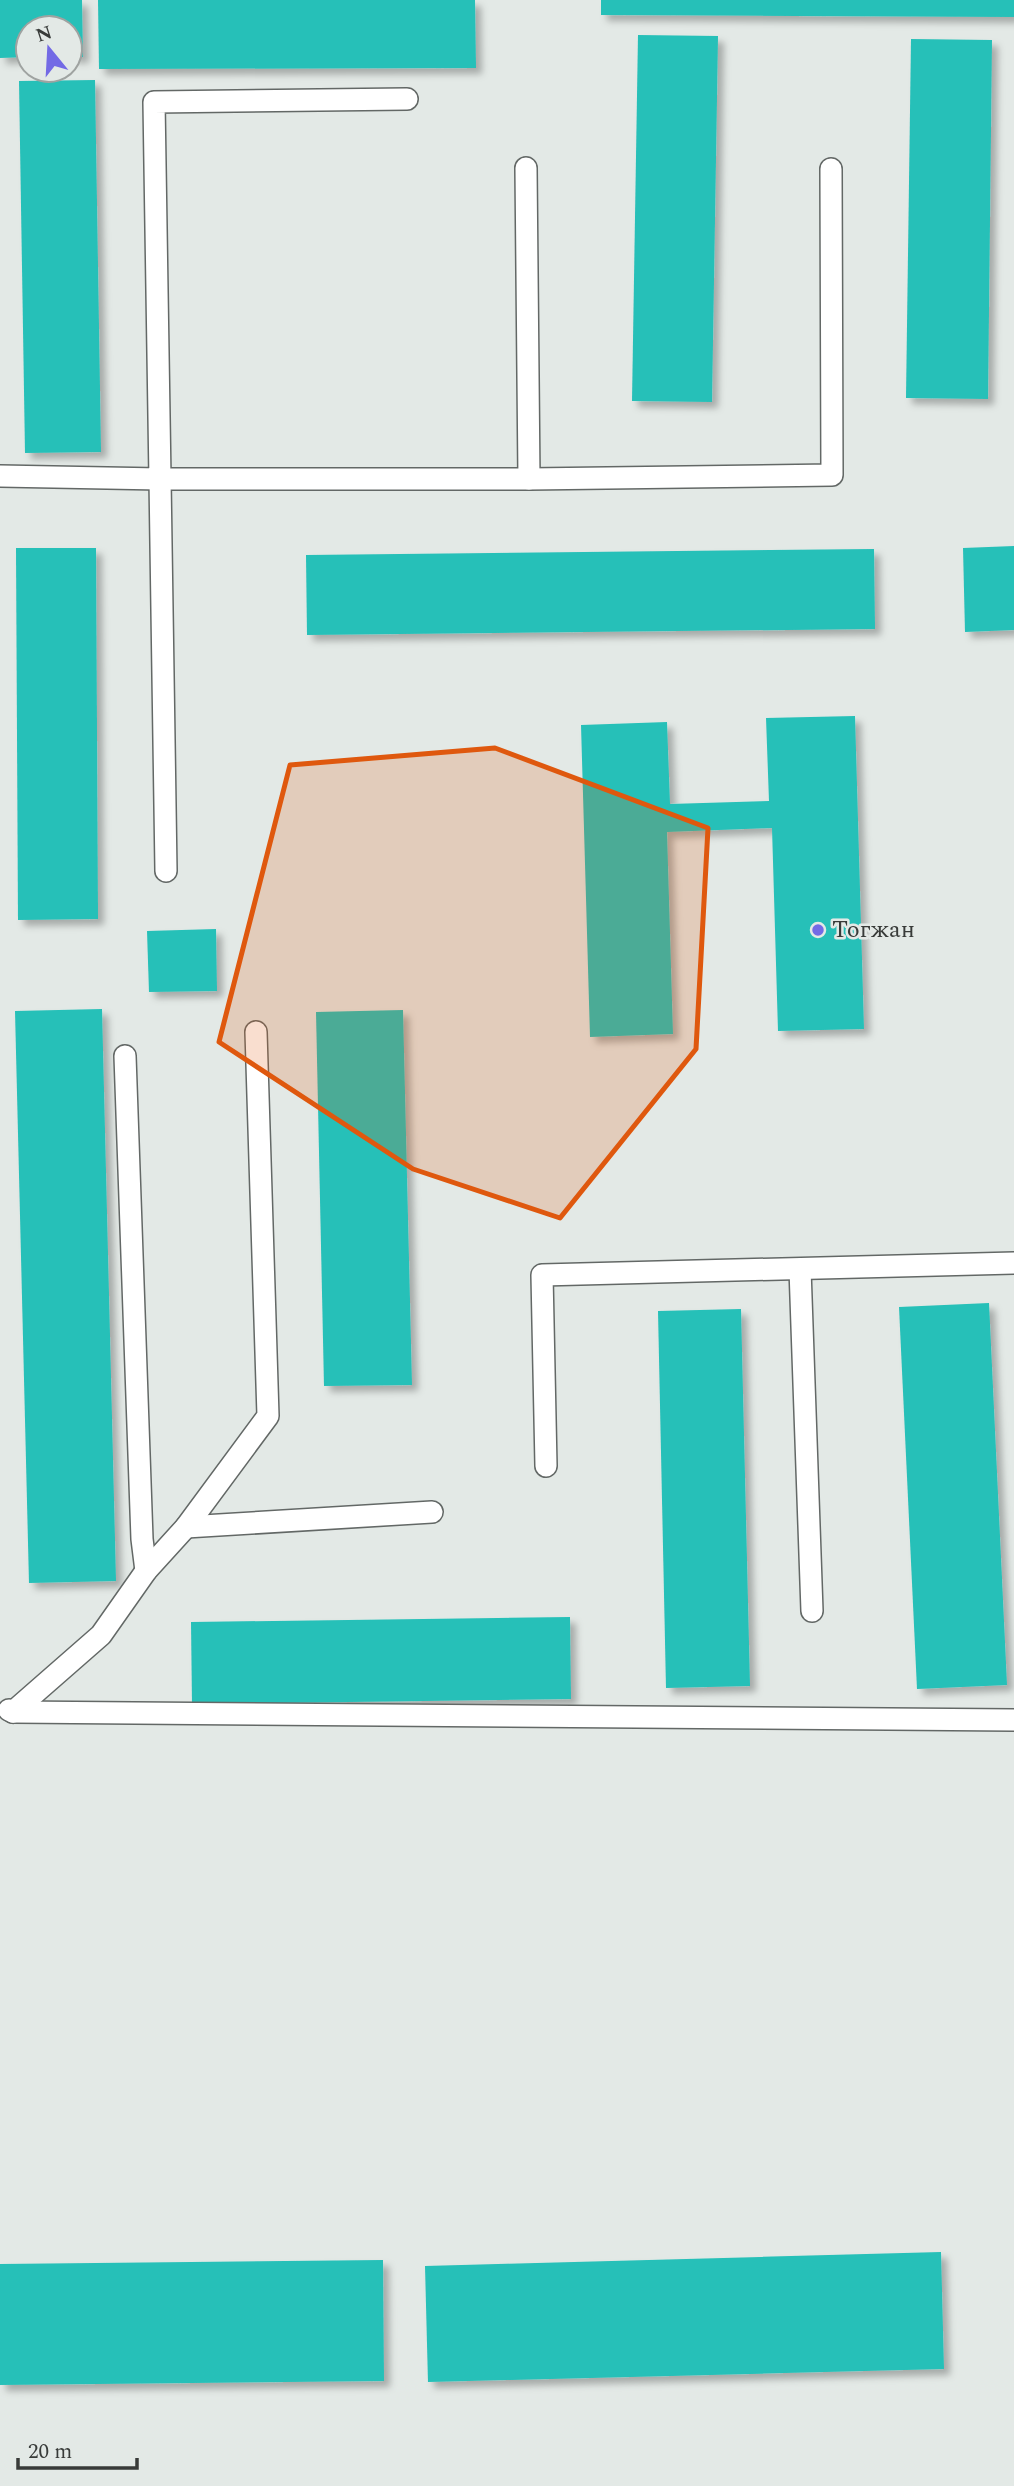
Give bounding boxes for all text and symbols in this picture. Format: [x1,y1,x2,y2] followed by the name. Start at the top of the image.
[14,14,84,84] north arrow
[32,18,56,50] text: N
[832,912,915,948] place label: Тогжан
[810,922,826,938] marker: Тогжан
[18,2426,136,2470] scale bar
[28,2436,72,2468] text: 20 m

